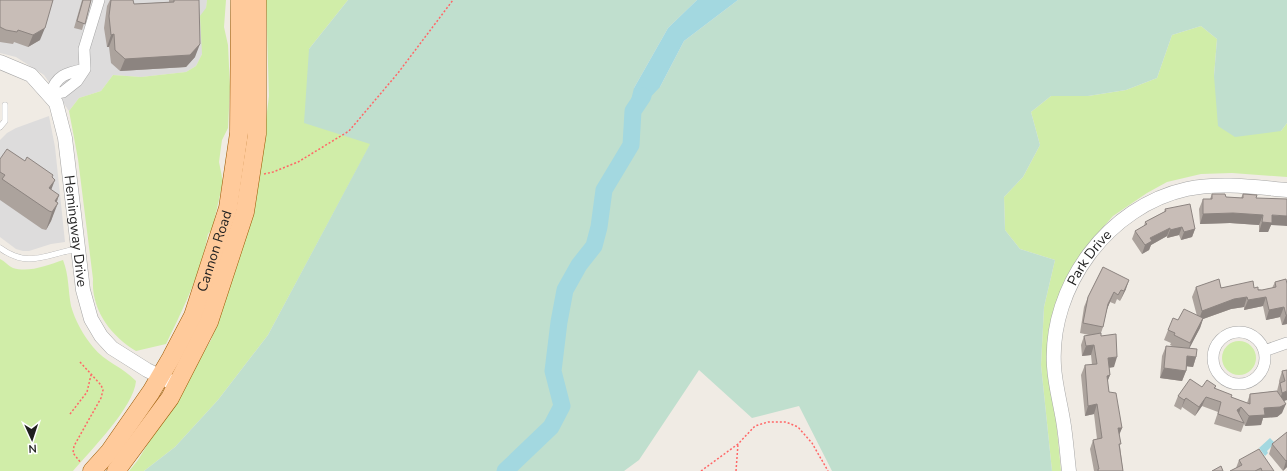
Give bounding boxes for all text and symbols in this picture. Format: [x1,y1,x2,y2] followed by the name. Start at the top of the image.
[60,174,92,288] street label: Hemingway Drive
[192,208,236,294] street label: Cannon Road
[1062,225,1115,288] street label: Park Drive
[12,419,52,459] north arrow
[28,441,37,456] text: N

